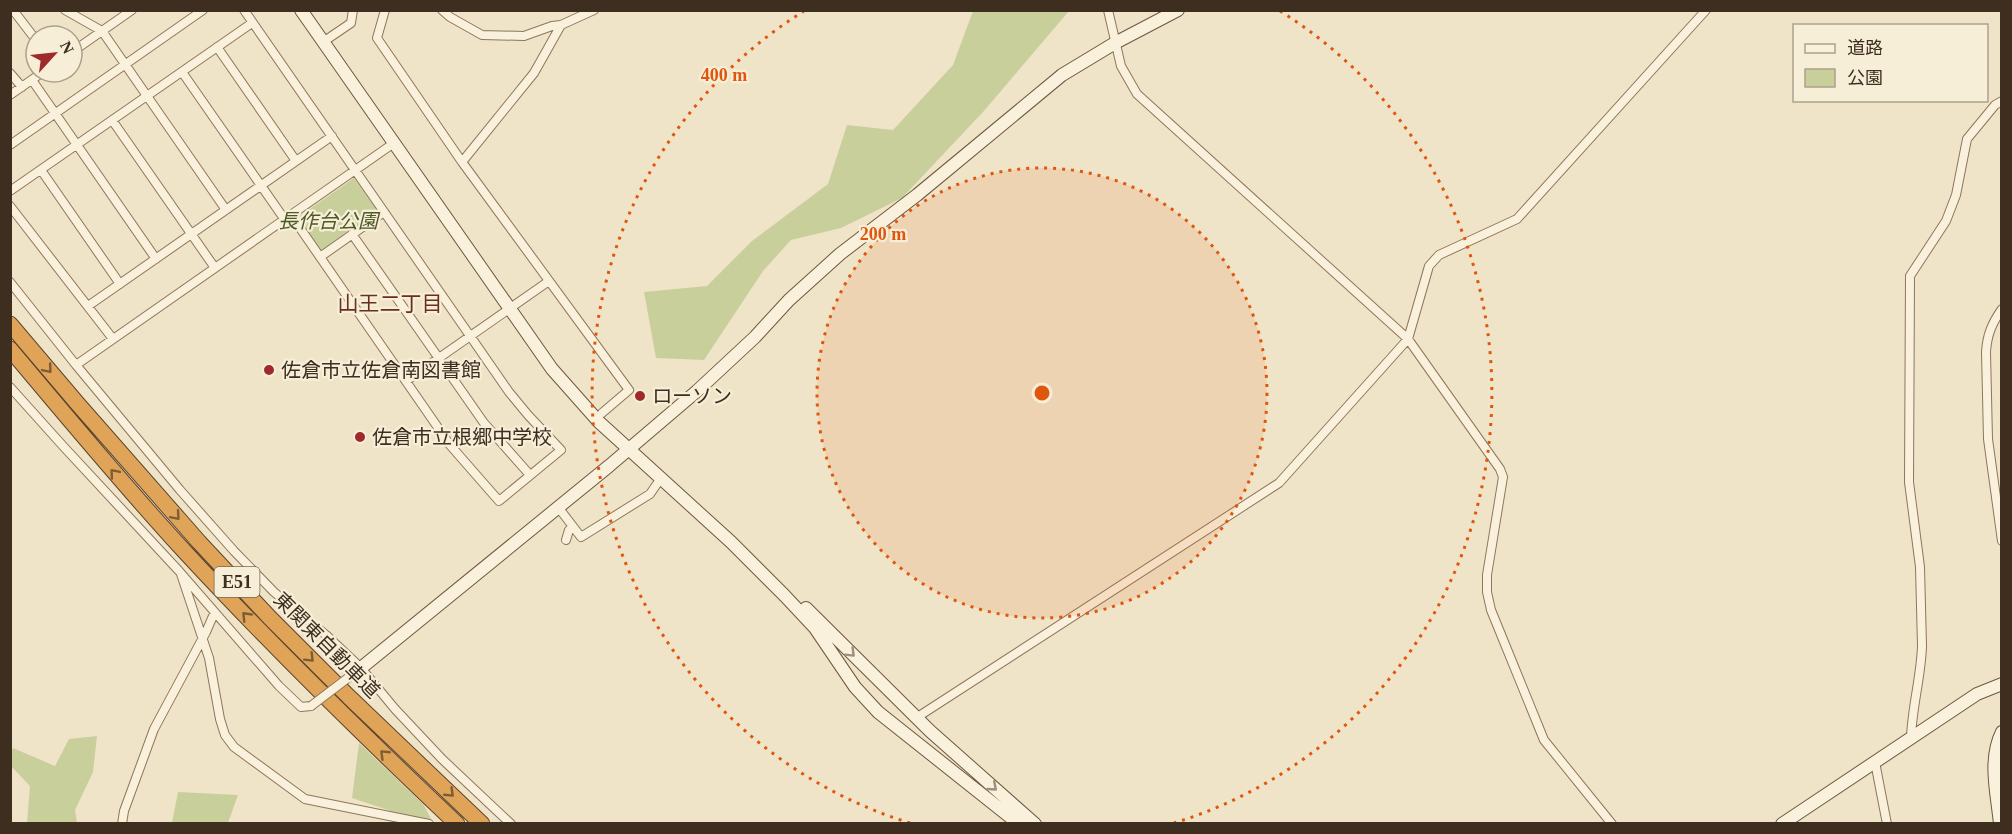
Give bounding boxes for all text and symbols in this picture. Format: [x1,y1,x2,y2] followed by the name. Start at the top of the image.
[24,24,84,84] north arrow
[1793,24,1988,102] legend
[57,38,77,57] text: N
[1847,38,1883,58] text: 道路
[701,65,747,85] text: 400 m
[1847,68,1883,88] text: 公園
[278,210,381,232] park label: 長作台公園
[860,224,906,244] text: 200 m
[338,292,443,316] district label: 山王二丁目
[281,359,481,381] place label: 佐倉市立佐倉南図書館
[41,362,52,373] one-way arrow
[262,363,276,377] marker: 佐倉市立佐倉南図書館
[1032,383,1052,403] centre of rings
[652,385,732,407] place label: ローソン
[633,389,647,403] marker: ローソン
[372,426,552,448] place label: 佐倉市立根郷中学校
[353,430,367,444] marker: 佐倉市立根郷中学校
[110,469,121,480] one-way arrow
[169,509,180,520] one-way arrow
[214,567,260,597] road number: E51
[270,588,384,702] street label: 東関東自動車道
[242,613,253,623] one-way arrow
[844,645,855,656] one-way arrow
[302,650,313,661] one-way arrow
[381,750,391,761] one-way arrow
[986,780,997,791] one-way arrow
[443,786,454,797] one-way arrow

